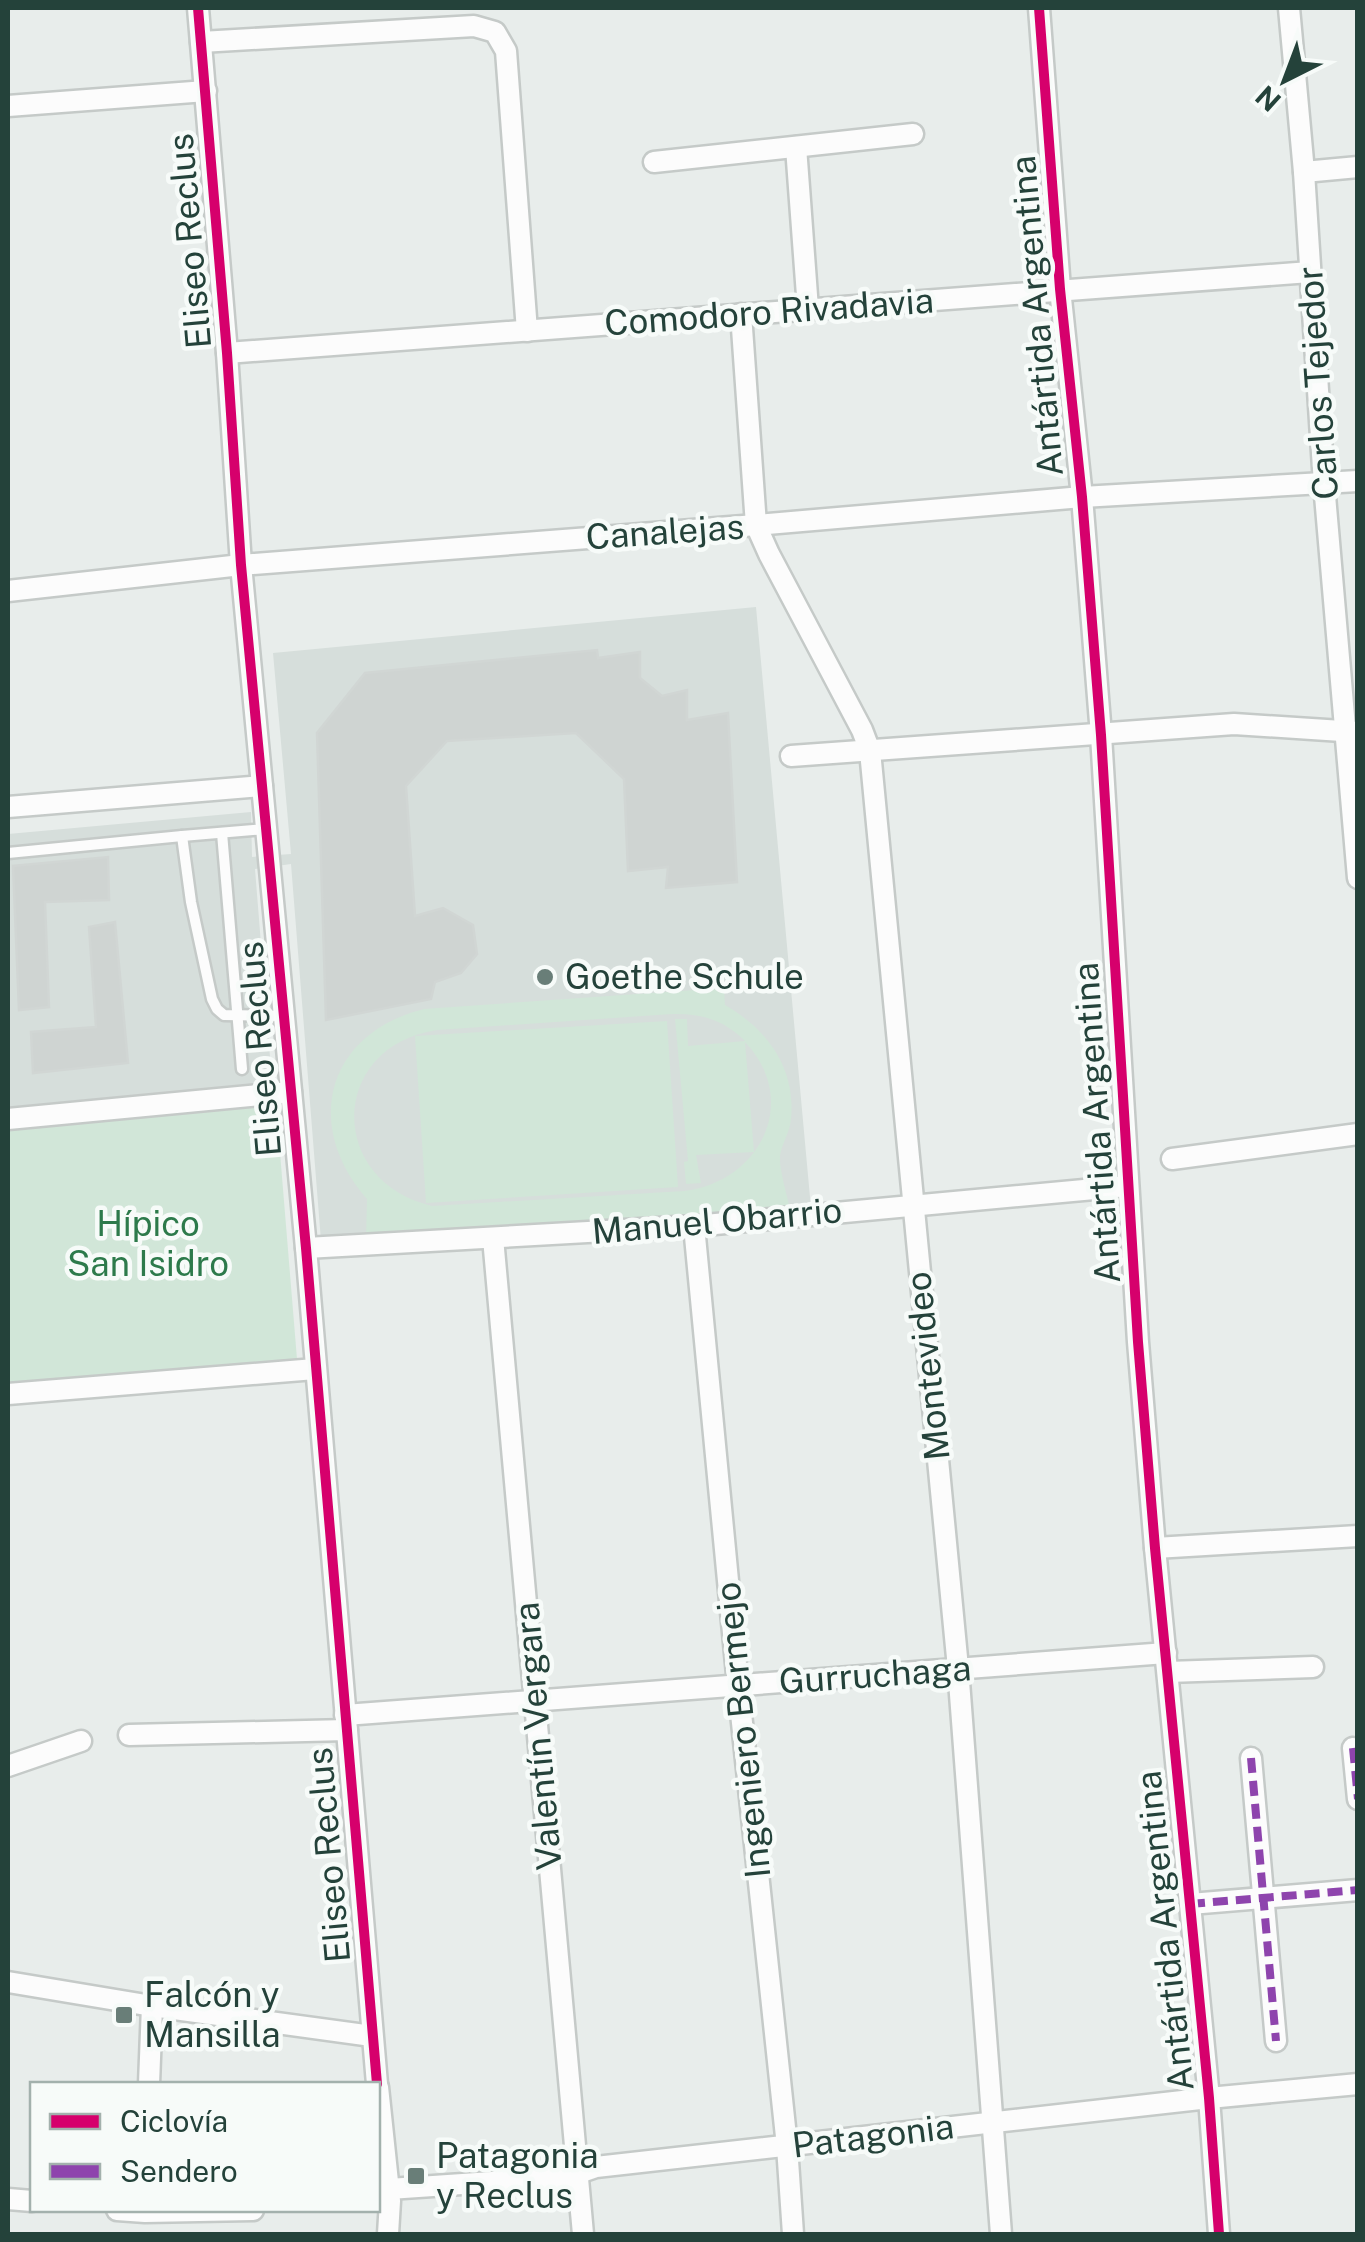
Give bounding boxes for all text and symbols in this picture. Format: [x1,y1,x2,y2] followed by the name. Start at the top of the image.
[1235,30,1335,130] north arrow
[1249,79,1287,119] text: N
[160,132,219,350] street label: Eliseo Reclus
[1002,154,1071,478] street label: Antártida Argentina
[1289,265,1346,501] street label: Carlos Tejedor
[603,280,935,343] street label: Comodoro Rivadavia
[585,506,745,557] street label: Canalejas
[230,940,289,1158] street label: Eliseo Reclus
[565,956,804,997] place label: Goethe Schule
[1065,961,1128,1285] street label: Antártida Argentina
[534,966,556,988] marker: Goethe Schule
[590,1189,844,1252] street label: Manuel Obarrio
[67,1203,229,1284] park label: Hípico San Isidro
[897,1270,958,1462] street label: Montevideo
[707,1580,778,1880] street label: Ingeniero Bermejo
[505,1601,570,1872] street label: Valentín Vergara
[777,1647,973,1702] street label: Gurruchaga
[299,1746,358,1964] street label: Eliseo Reclus
[1127,1769,1202,2093] street label: Antártida Argentina
[144,1974,281,2055] place label: Falcón y Mansilla
[113,2004,135,2026] marker: Falcón y Mansilla
[30,2082,380,2212] legend
[120,2103,228,2139] text: Ciclovía
[790,2105,956,2166] street label: Patagonia
[436,2135,599,2216] place label: Patagonia y Reclus
[120,2153,238,2189] text: Sendero
[405,2165,427,2187] marker: Patagonia y Reclus

